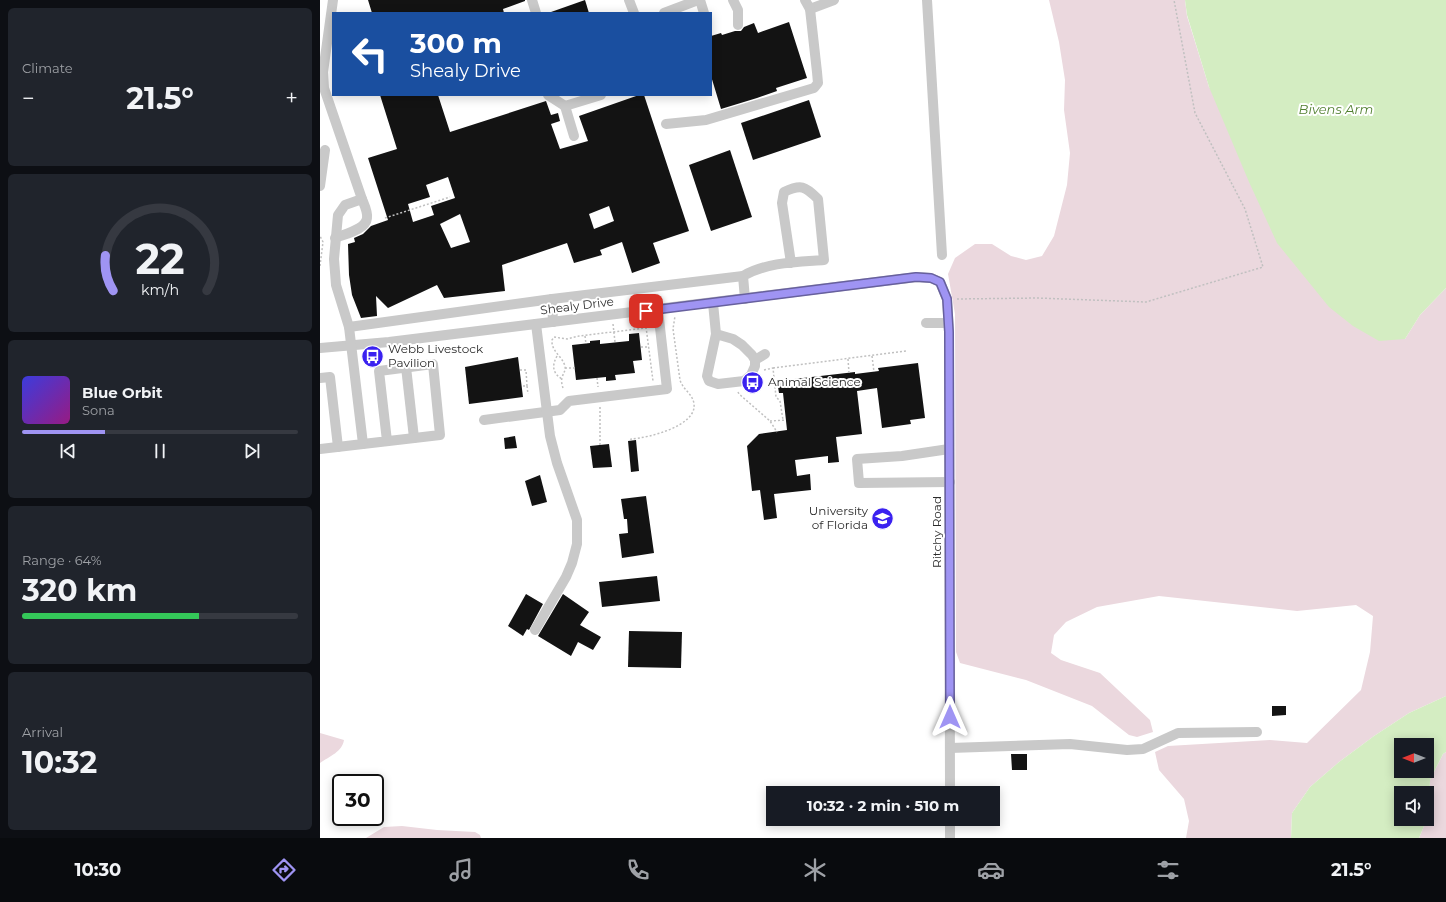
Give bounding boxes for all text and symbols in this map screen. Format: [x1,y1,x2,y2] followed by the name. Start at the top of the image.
[410,26,502,60] text: 300 m
[344,28,396,80] icon: left
[22,60,73,76] text: Climate
[410,60,521,82] text: Shealy Drive
[126,80,194,117] text: 21.5°
[22,85,35,112] text: −
[285,85,298,112] text: +
[1299,101,1373,117] water label: Bivens Arm
[135,234,185,284] text: 22
[141,281,179,299] text: km/h
[539,294,615,317] street label: Shealy Drive
[629,294,663,328] pin
[635,300,657,322] icon: arrive
[388,341,484,370] place label: Webb Livestock Pavilion
[359,343,385,369] bus stop icon: Webb Livestock Pavilion
[739,369,765,395] bus stop icon: Animal Science
[768,374,861,389] place label: Animal Science
[82,383,162,402] text: Blue Orbit
[82,402,115,418] text: Sona
[57,440,79,462] icon: previous
[149,440,171,462] icon: pause
[241,440,263,462] icon: next
[929,496,944,568] street label: Ritchy Road
[809,503,868,532] place label: University of Florida
[870,505,896,531] school or university icon: University of Florida
[22,552,102,568] text: Range · 64%
[22,572,137,609] text: 320 km
[929,696,971,738] position arrow
[22,724,63,740] text: Arrival
[1394,738,1434,778] north arrow
[1394,738,1434,826] map controls
[22,744,97,781] text: 10:32
[332,774,384,826] speed limit sign: 30
[1394,786,1434,826] button: sound
[807,796,959,815] text: 10:32 · 2 min · 510 m
[270,856,298,884] icon: directions
[447,856,475,884] icon: music
[624,856,652,884] icon: phone
[801,856,829,884] icon: climate
[977,856,1005,884] icon: car
[1154,856,1182,884] icon: filters
[74,859,121,881] text: 10:30
[1331,859,1371,881] text: 21.5°

